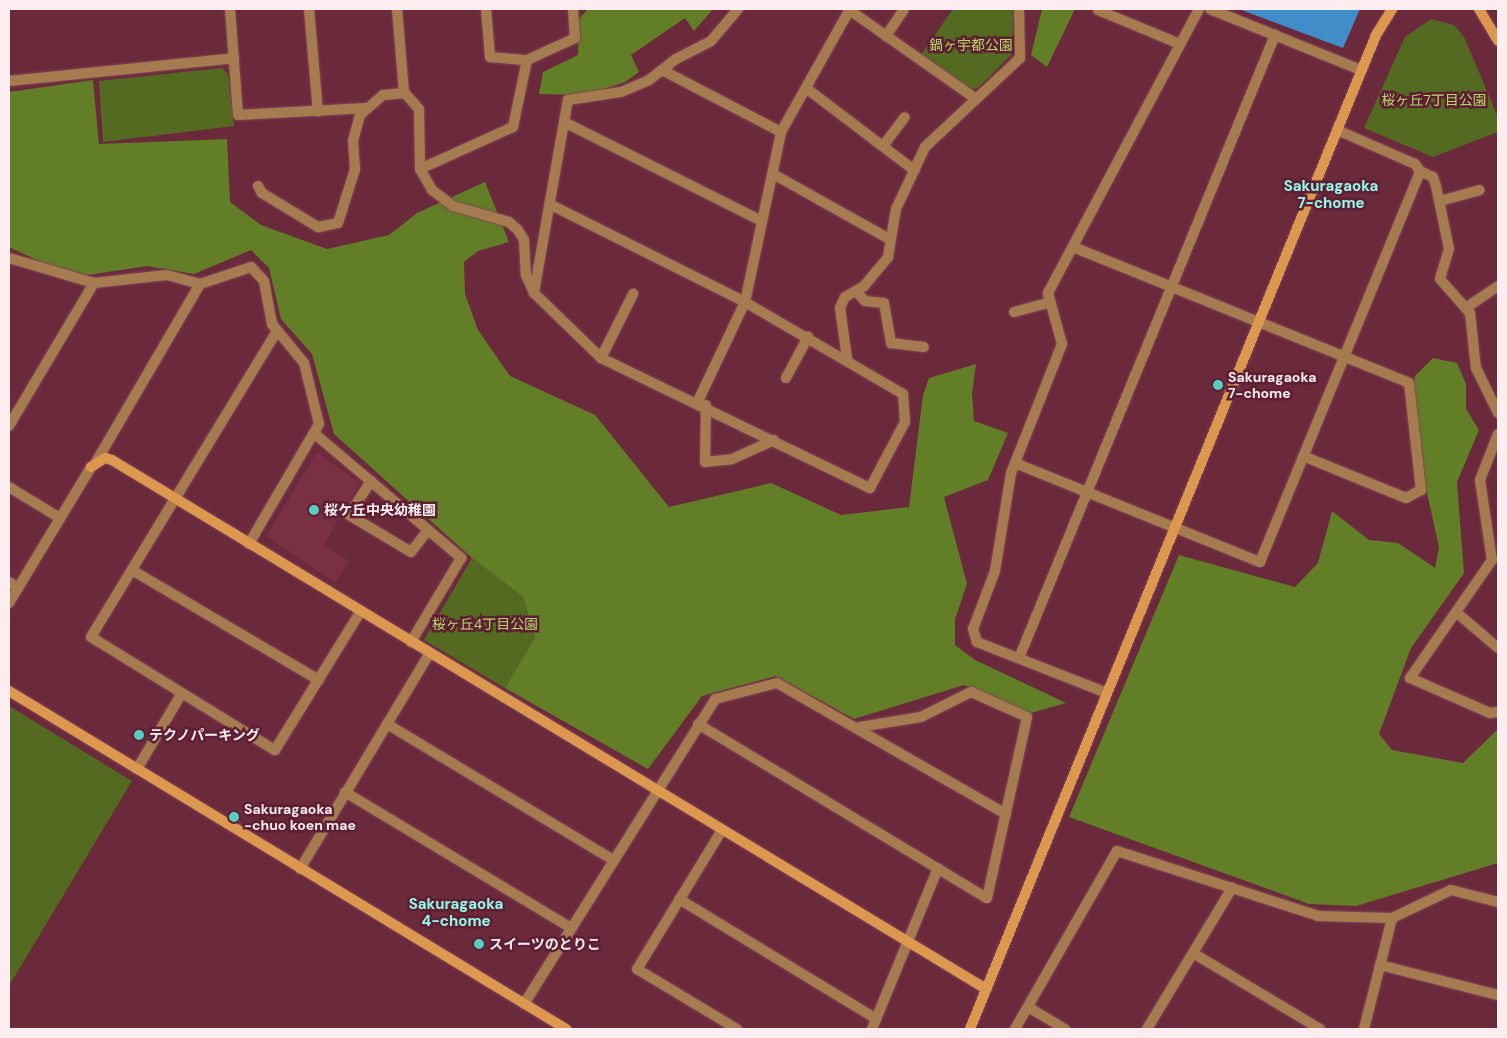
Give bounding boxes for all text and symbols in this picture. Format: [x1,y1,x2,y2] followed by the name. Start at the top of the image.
[929,37,1013,53] park label: 鍋ヶ宇都公園
[1381,92,1487,108] park label: 桜ヶ丘7丁目公園
[1284,177,1378,212] district label: Sakuragaoka 7-chome
[1228,369,1316,402] place label: Sakuragaoka 7-chome
[1212,379,1224,391] marker: Sakuragaoka 7-chome
[324,502,436,518] place label: 桜ケ丘中央幼稚園
[308,504,320,516] marker: 桜ケ丘中央幼稚園
[432,616,538,632] park label: 桜ヶ丘4丁目公園
[149,727,261,743] place label: テクノパーキング
[133,729,145,741] marker: テクノパーキング
[244,801,356,834] place label: Sakuragaoka -chuo koen mae
[228,811,240,823] marker: Sakuragaoka -chuo koen mae
[409,895,503,930] district label: Sakuragaoka 4-chome
[489,936,601,952] place label: スイーツのとりこ
[473,938,485,950] marker: スイーツのとりこ

